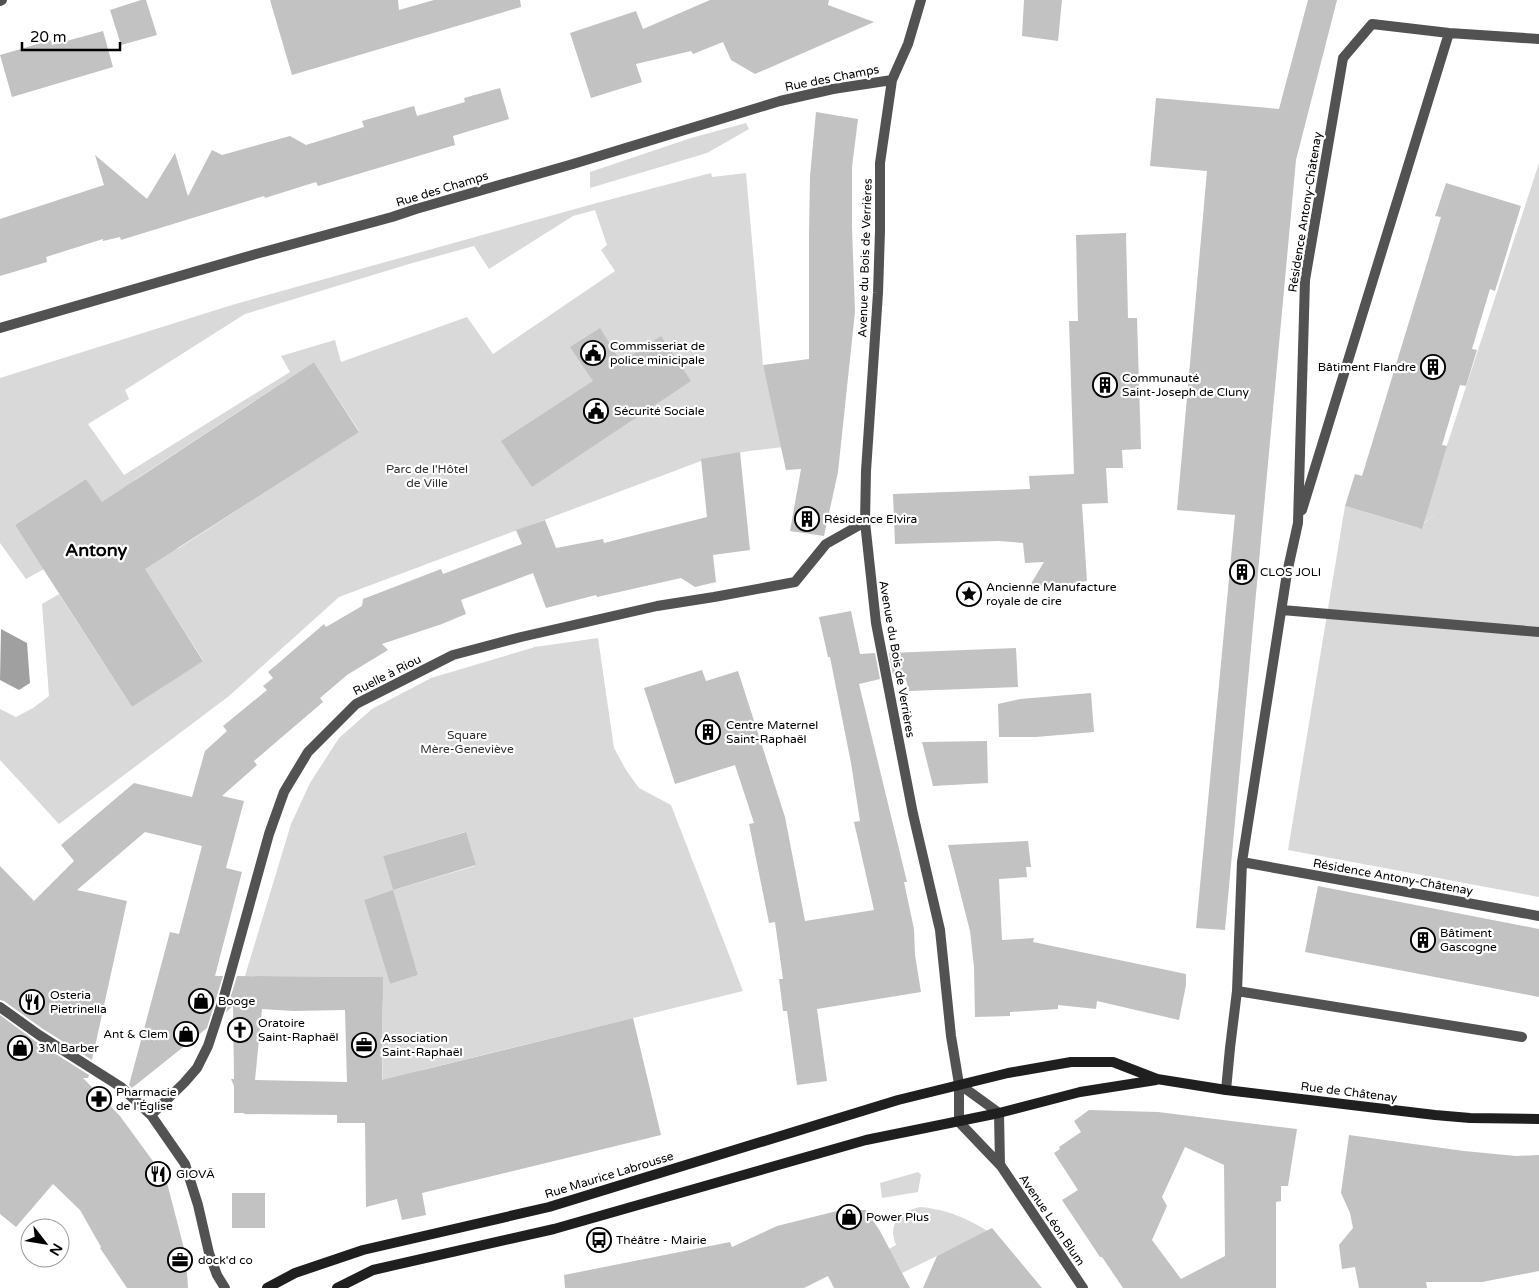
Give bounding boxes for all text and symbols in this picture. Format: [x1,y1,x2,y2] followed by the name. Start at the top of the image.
[22,20,120,52] scale bar
[30,28,67,46] text: 20 m
[784,62,881,94] street label: Rue des Champs
[1285,130,1325,293] street label: Résidence Antony-Châtenay
[394,168,490,210] street label: Rue des Champs
[855,178,875,338] street label: Avenue du Bois de Verrières
[610,339,705,367] place label: Commisseriat de police minicipale
[580,340,606,366] public building icon: Commisseriat de police minicipale
[1420,354,1446,380] building icon: Bâtiment Flandre
[1318,360,1416,374] place label: Bâtiment Flandre
[1122,371,1250,399] place label: Communauté Saint-Joseph de Cluny
[1092,372,1118,398] building icon: Communauté Saint-Joseph de Cluny
[583,398,609,424] public building icon: Sécurité Sociale
[614,404,705,418] place label: Sécurité Sociale
[386,462,468,490] park label: Parc de l'Hôtel de Ville
[794,506,820,532] building icon: Résidence Elvira
[824,512,917,526] place label: Résidence Elvira
[65,539,127,561] district label: Antony
[1229,559,1255,585] building icon: CLOS JOLI
[1260,565,1321,579] place label: CLOS JOLI
[876,579,918,739] street label: Avenue du Bois de Verrières
[986,580,1117,608] place label: Ancienne Manufacture royale de cire
[956,581,982,607] place icon: Ancienne Manufacture royale de cire
[351,652,423,698] street label: Ruelle à Riou
[726,718,818,746] place label: Centre Maternel Saint-Raphaël
[695,719,721,745] building icon: Centre Maternel Saint-Raphaël
[420,728,514,756] park label: Square Mère-Geneviève
[1312,856,1475,898] street label: Résidence Antony-Châtenay
[1440,926,1497,954] place label: Bâtiment Gascogne
[1410,927,1436,953] building icon: Bâtiment Gascogne
[50,988,107,1016] place label: Osteria Pietrinella
[188,988,214,1014] shop icon: Booge
[19,989,45,1015] restaurant icon: Osteria Pietrinella
[218,994,255,1008] place label: Booge
[258,1016,338,1044] place label: Oratoire Saint-Raphaël
[227,1017,253,1043] church icon: Oratoire Saint-Raphaël
[173,1021,199,1047] shop icon: Ant & Clem
[103,1027,168,1041] place label: Ant & Clem
[382,1031,462,1059] place label: Association Saint-Raphaël
[351,1032,377,1058] office icon: Association Saint-Raphaël
[7,1035,33,1061] shop icon: 3M Barber
[38,1041,99,1055] place label: 3M Barber
[1300,1079,1399,1105] street label: Rue de Châtenay
[116,1085,177,1113] place label: Pharmacie de l'Église
[86,1086,112,1112] pharmacy icon: Pharmacie de l'Église
[543,1149,675,1201] street label: Rue Maurice Labrousse
[145,1161,171,1187] restaurant icon: GIOVĀ
[176,1167,215,1181] place label: GIOVĀ
[1016,1172,1088,1268] street label: Avenue Léon Blum
[836,1204,862,1230] shop icon: Power Plus
[866,1210,929,1224] place label: Power Plus
[20,1218,70,1268] north arrow
[586,1227,612,1253] bus stop icon: Théâtre - Mairie
[616,1233,707,1247] place label: Théâtre - Mairie
[46,1240,66,1259] text: N
[167,1247,193,1273] office icon: dock'd co
[198,1253,253,1267] place label: dock'd co

